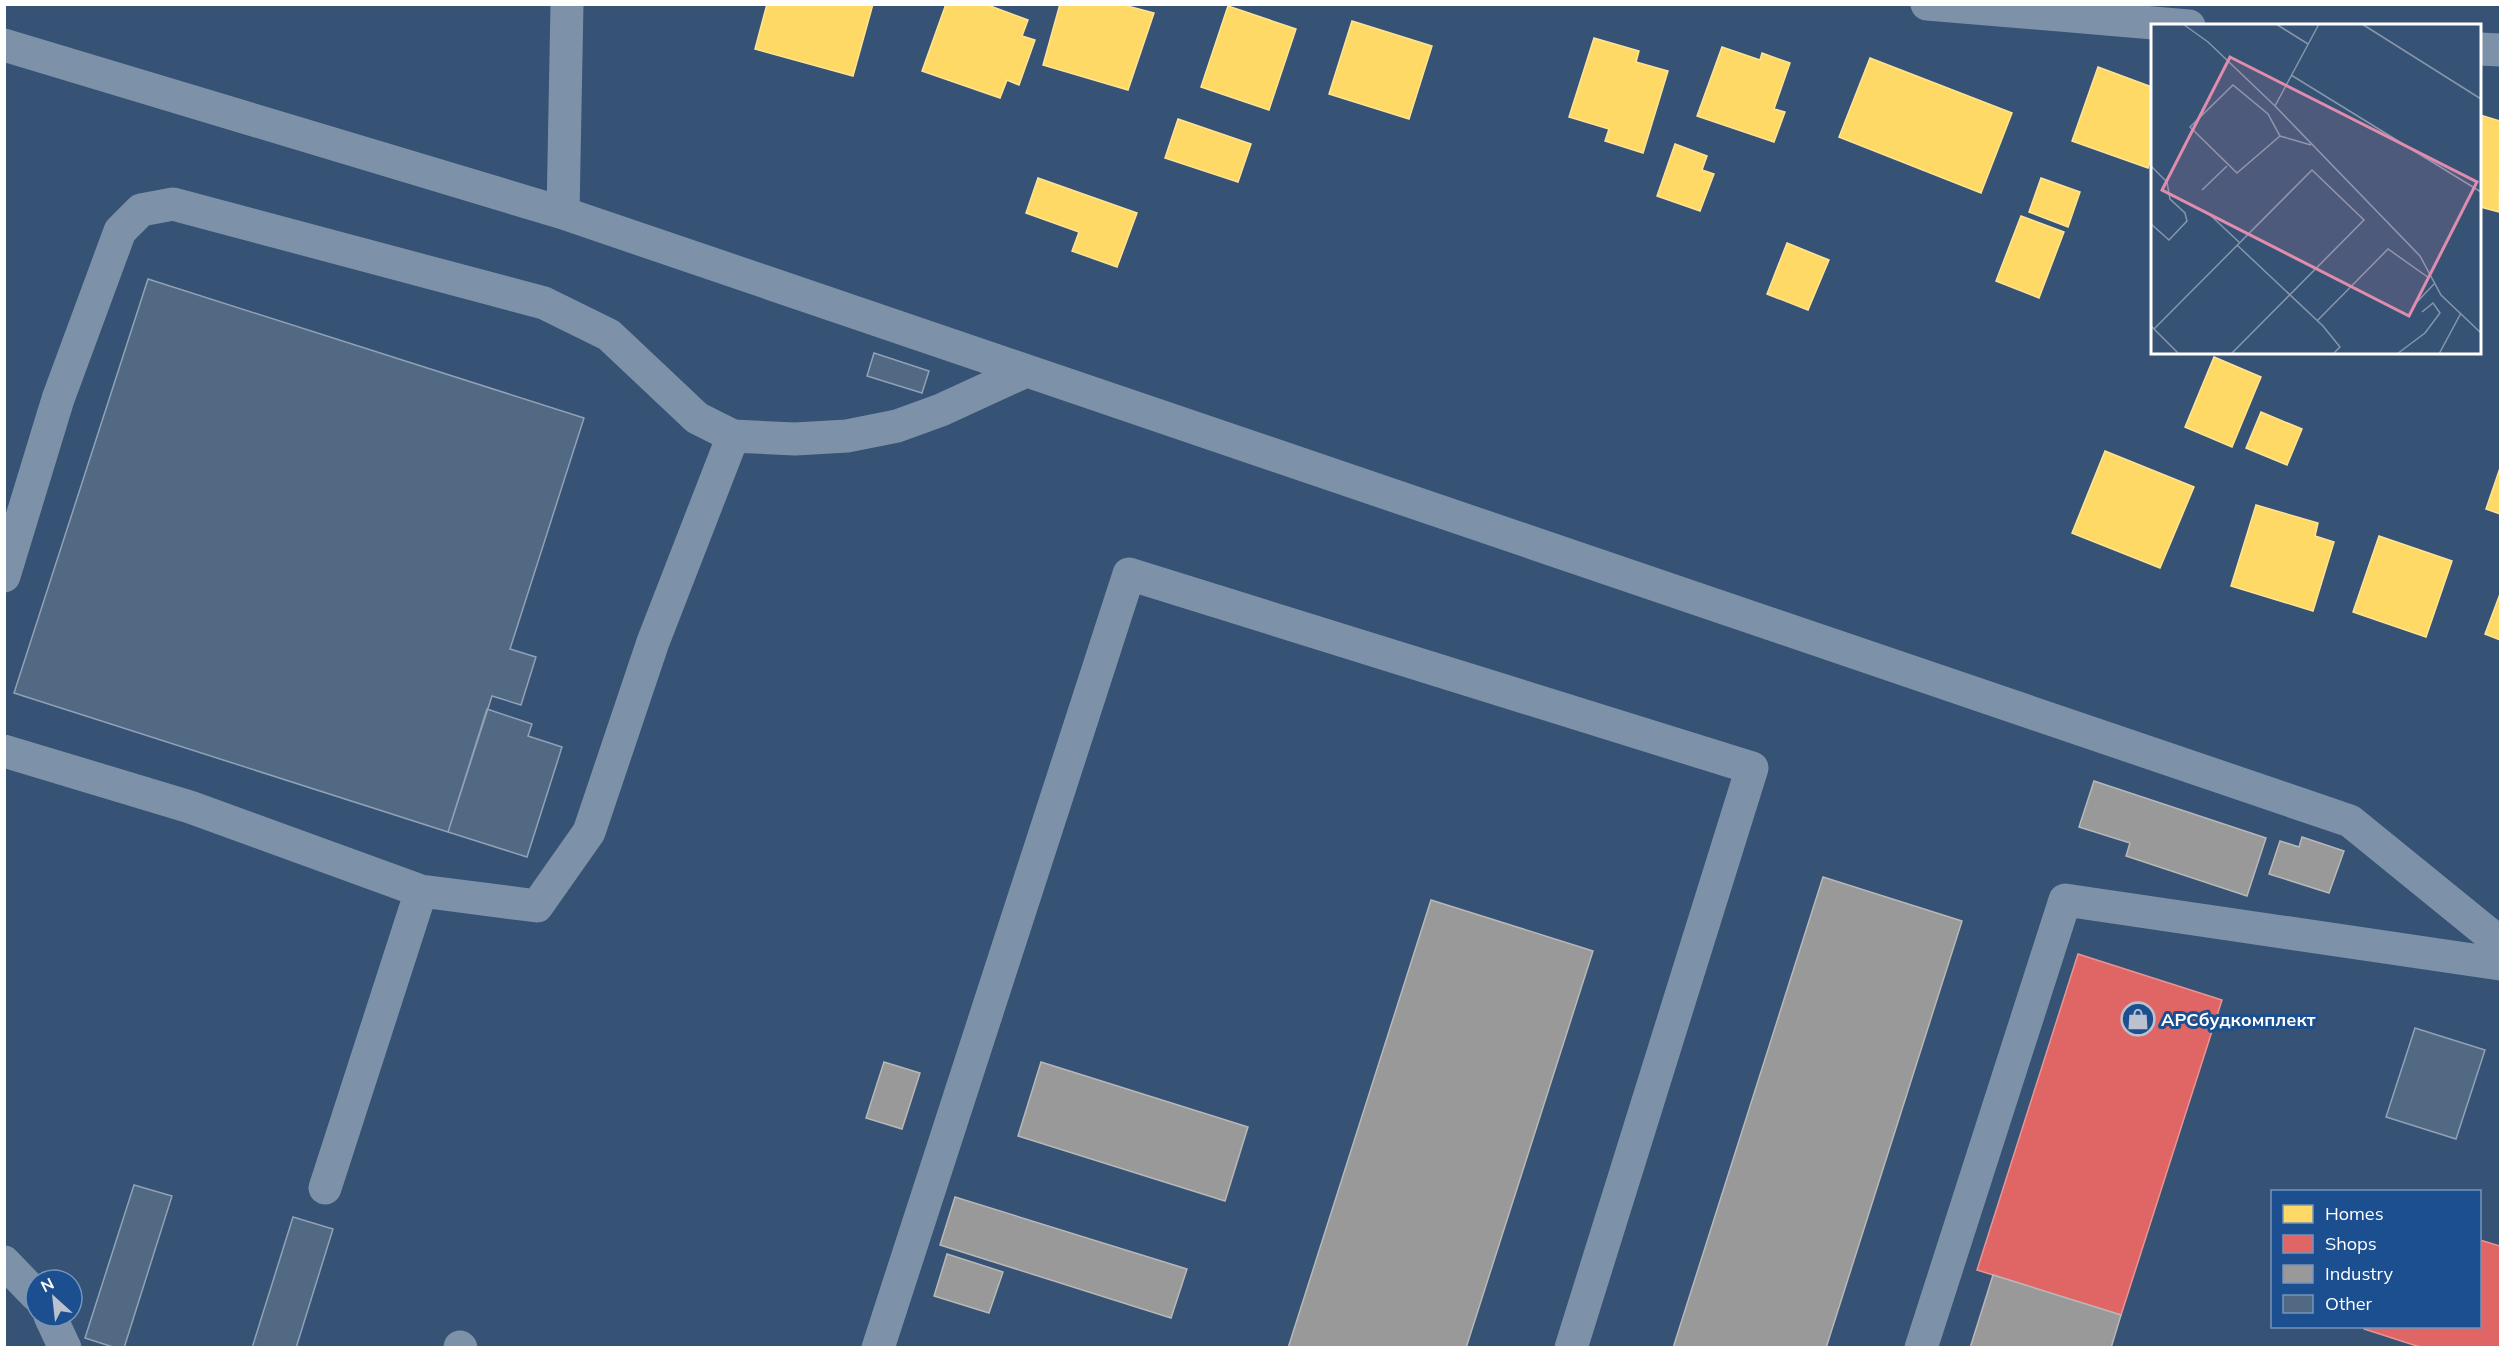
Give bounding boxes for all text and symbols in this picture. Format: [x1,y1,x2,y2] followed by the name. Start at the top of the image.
[2151,24,2481,354] inset map
[2120,1001,2156,1037] shop icon: АРСбудкомплект
[2161,1008,2316,1031] place label: АРСбудкомплект
[2271,1190,2481,1328] legend
[2325,1202,2384,1225] text: Homes
[2325,1232,2377,1255] text: Shops
[2325,1262,2394,1285] text: Industry
[24,1268,84,1328] north arrow
[37,1273,57,1296] text: N
[2325,1292,2373,1315] text: Other

